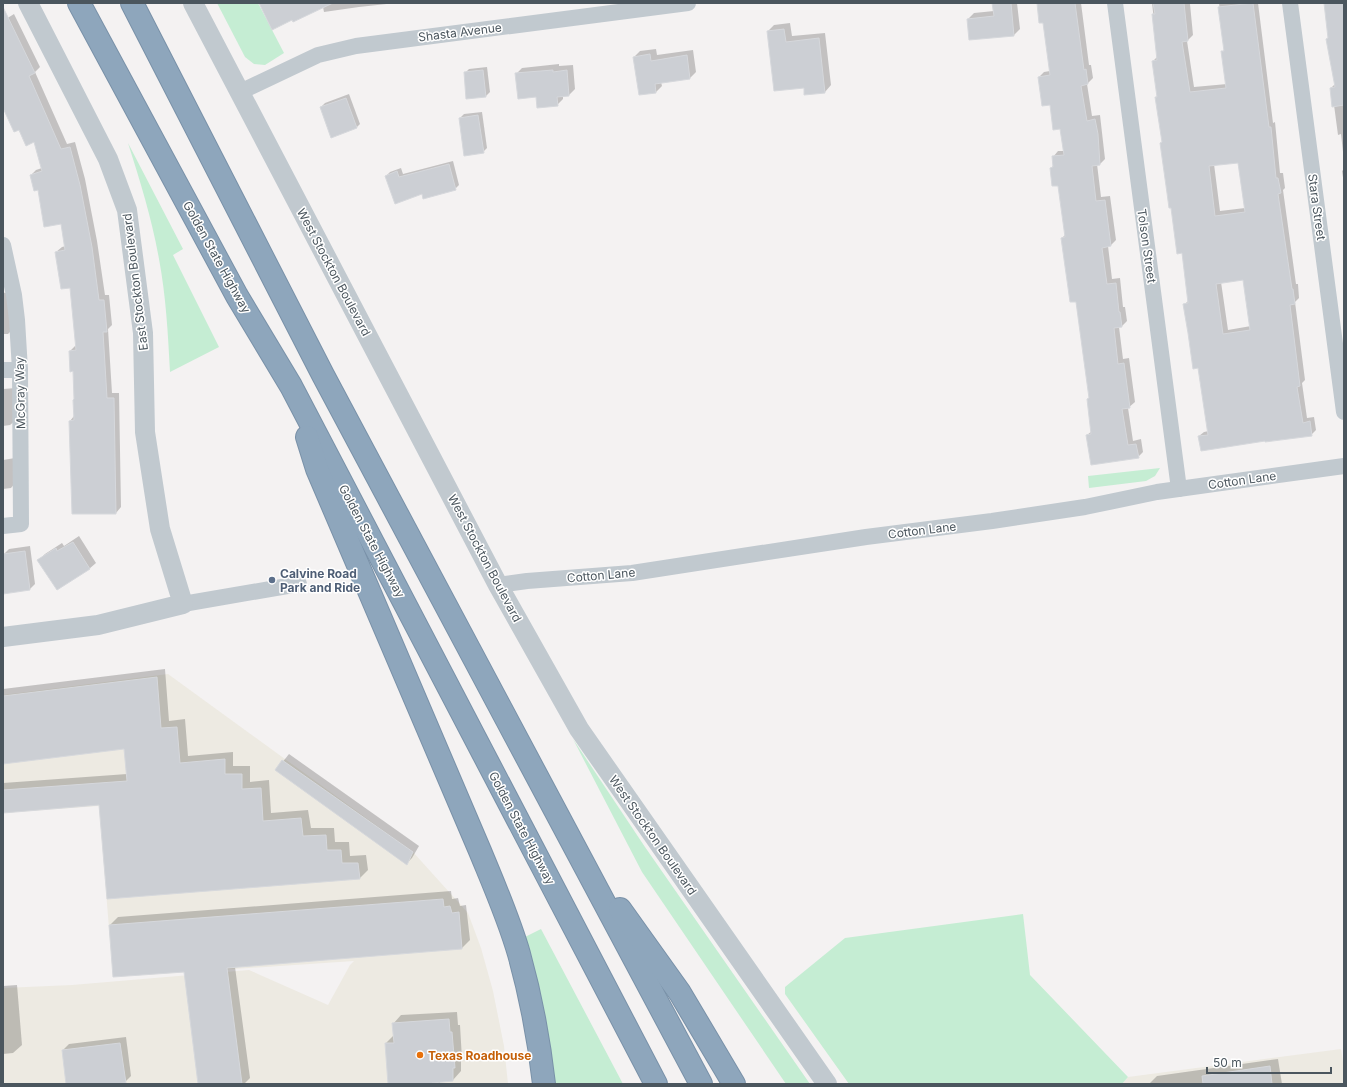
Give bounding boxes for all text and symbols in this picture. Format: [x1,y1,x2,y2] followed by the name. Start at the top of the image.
[417,19,503,45] street label: Shasta Avenue
[1305,173,1329,241] street label: Stara Street
[180,198,254,316] street label: Golden State Highway
[294,206,374,338] street label: West Stockton Boulevard
[1134,208,1160,284] street label: Tolson Street
[119,213,151,351] street label: East Stockton Boulevard
[12,356,28,429] street label: McGray Way
[1207,468,1277,492] street label: Cotton Lane
[336,482,408,600] street label: Golden State Highway
[445,492,525,624] street label: West Stockton Boulevard
[887,518,957,542] street label: Cotton Lane
[566,565,636,585] street label: Cotton Lane
[280,566,360,595] place label: Calvine Road Park and Ride
[267,575,277,585] marker: Calvine Road Park and Ride
[486,769,558,887] street label: Golden State Highway
[606,772,700,898] street label: West Stockton Boulevard
[428,1048,531,1063] place label: Texas Roadhouse
[1207,1049,1331,1075] scale bar
[415,1050,425,1060] marker: Texas Roadhouse
[1213,1055,1242,1070] text: 50 m

